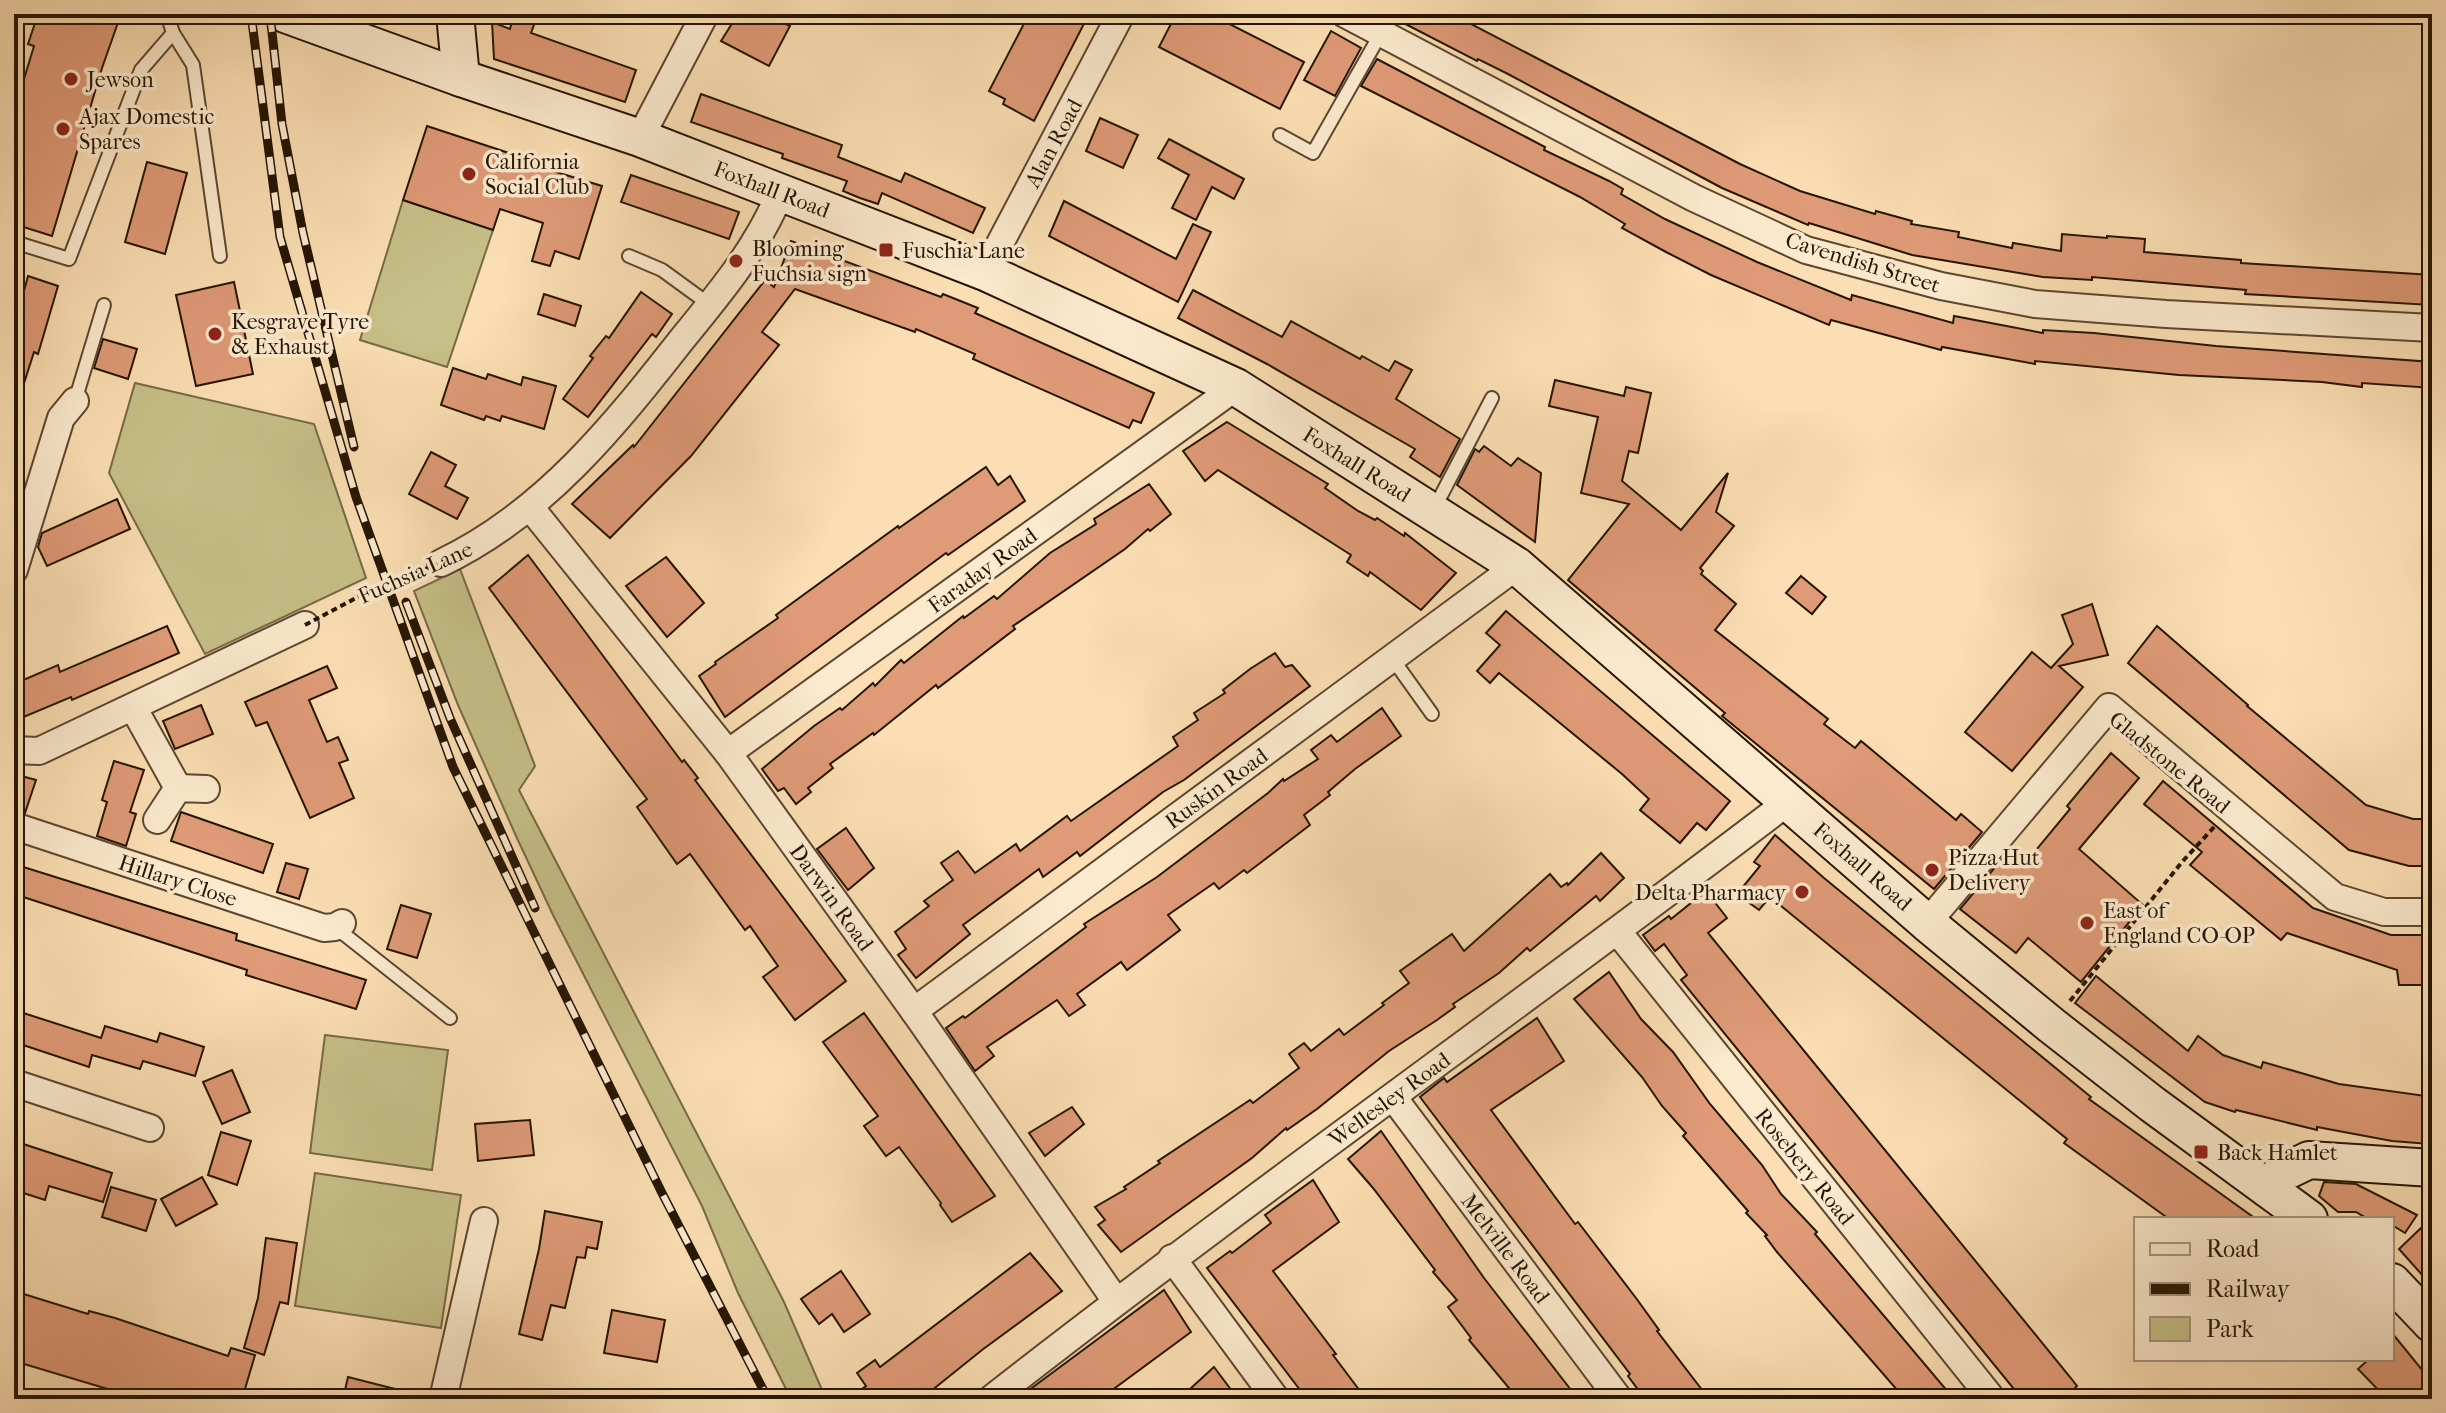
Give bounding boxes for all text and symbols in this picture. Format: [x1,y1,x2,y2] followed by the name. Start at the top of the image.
[85,67,154,93] place label: Jewson
[62,70,80,88] marker: Jewson
[1019,94,1089,193] street label: Alan Road
[78,104,215,155] place label: Ajax Domestic Spares
[54,120,72,138] marker: Ajax Domestic Spares
[485,149,589,200] place label: California Social Club
[710,156,834,224] street label: Foxhall Road
[460,165,478,183] marker: California Social Club
[1782,227,1943,299] street label: Cavendish Street
[752,236,867,287] place label: Blooming Fuchsia sign
[902,238,1025,264] place label: Fuschia Lane
[877,241,895,259] marker: Fuschia Lane
[727,252,745,270] marker: Blooming Fuchsia sign
[231,309,369,360] place label: Kesgrave Tyre & Exhaust
[206,325,224,343] marker: Kesgrave Tyre & Exhaust
[1298,421,1416,509] street label: Foxhall Road
[923,522,1043,619] street label: Faraday Road
[354,536,477,610] street label: Fuchsia Lane
[2104,706,2236,820] street label: Gladstone Road
[1160,742,1274,835] street label: Ruskin Road
[1808,817,1918,917] street label: Foxhall Road
[784,839,879,957] street label: Darwin Road
[1948,845,2040,896] place label: Pizza Hut Delivery
[115,850,240,912] street label: Hillary Close
[1923,861,1941,879] marker: Pizza Hut Delivery
[1635,880,1787,906] place label: Delta Pharmacy
[1793,883,1811,901] marker: Delta Pharmacy
[2103,898,2255,949] place label: East of England CO-OP
[2078,914,2096,932] marker: East of England CO-OP
[1323,1046,1456,1153] street label: Wellesley Road
[1749,1103,1860,1231] street label: Rosebery Road
[2217,1140,2338,1166] place label: Back Hamlet
[2192,1143,2210,1161] marker: Back Hamlet
[1456,1189,1555,1309] street label: Melville Road
[2134,1217,2394,1361] legend
[2206,1235,2260,1263] text: Road
[2206,1275,2291,1303] text: Railway
[2206,1315,2254,1343] text: Park

